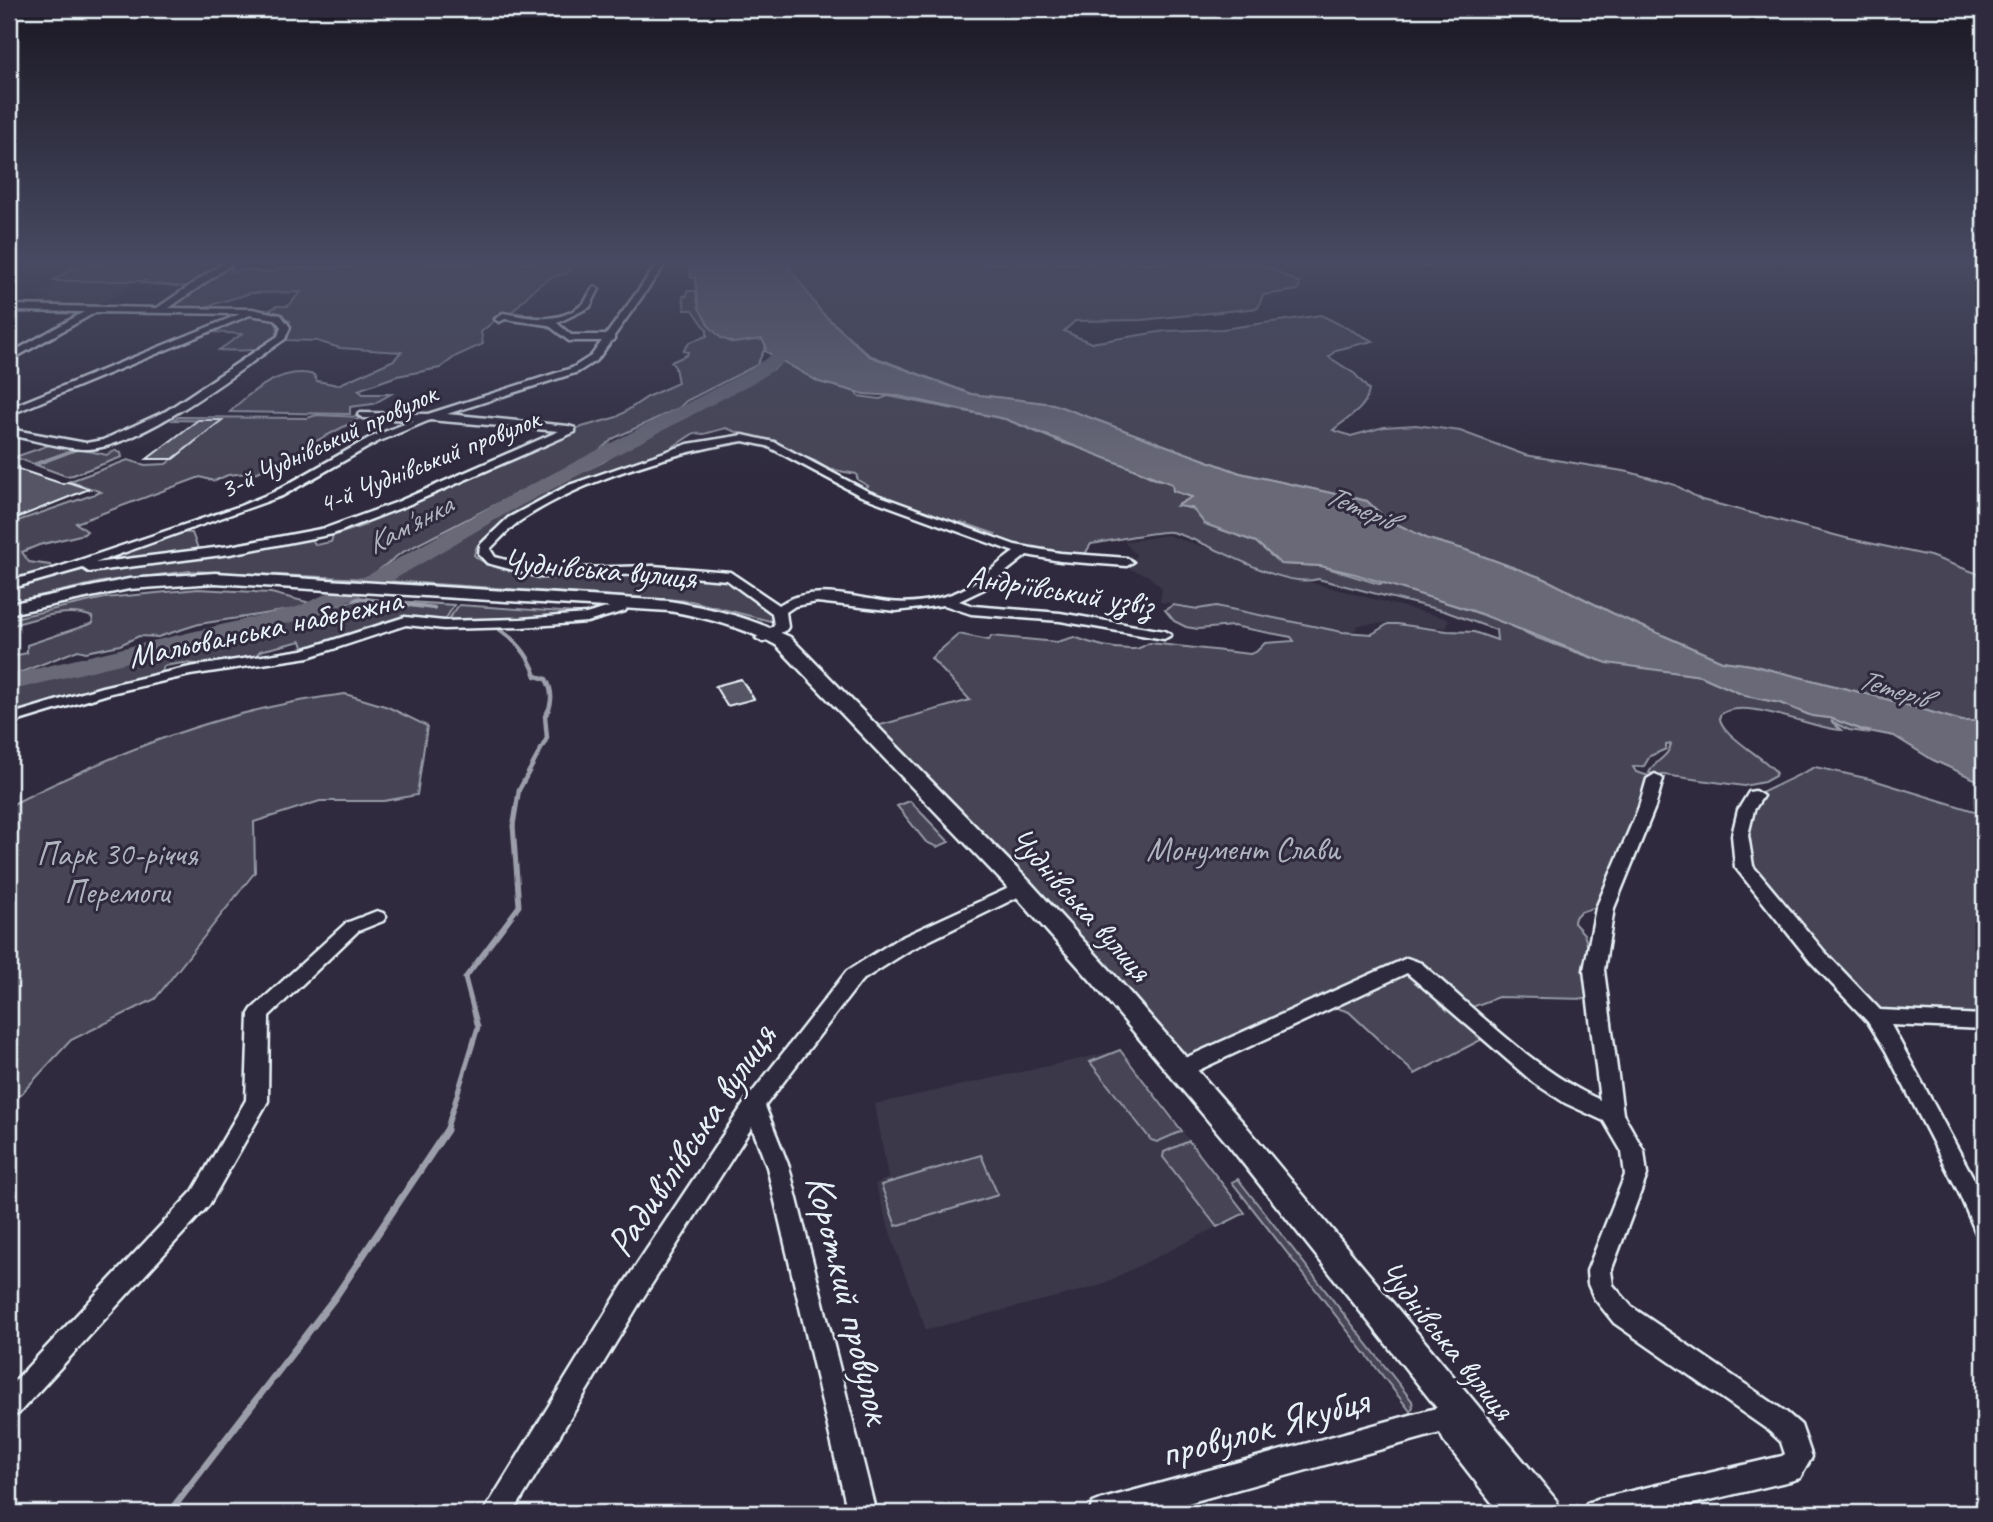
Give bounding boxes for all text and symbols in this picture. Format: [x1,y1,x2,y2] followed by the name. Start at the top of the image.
[214,374,444,507] street label: 3-й Чуднівський провулок
[313,400,547,521] street label: 4-й Чуднівський провулок
[1320,476,1411,543] water label: Тетерів
[359,484,461,562] water label: Кам'янка
[502,540,699,598] street label: Чуднівська вулиця
[964,555,1159,626] street label: Андріївський узвіз
[124,578,407,678] street label: Мальованська набережна
[1853,659,1944,720] water label: Тетерів
[1001,818,1162,991] street label: Чуднівська вулиця
[1146,828,1342,870] park label: Монумент Слави
[37,833,198,913] park label: Парк 30-річчя Перемоги
[595,1013,788,1266] street label: Радивілівська вулиця
[794,1170,905,1432] street label: Короткий провулок
[1370,1252,1525,1429] street label: Чуднівська вулиця
[1155,1375,1376,1479] street label: провулок Якубця

